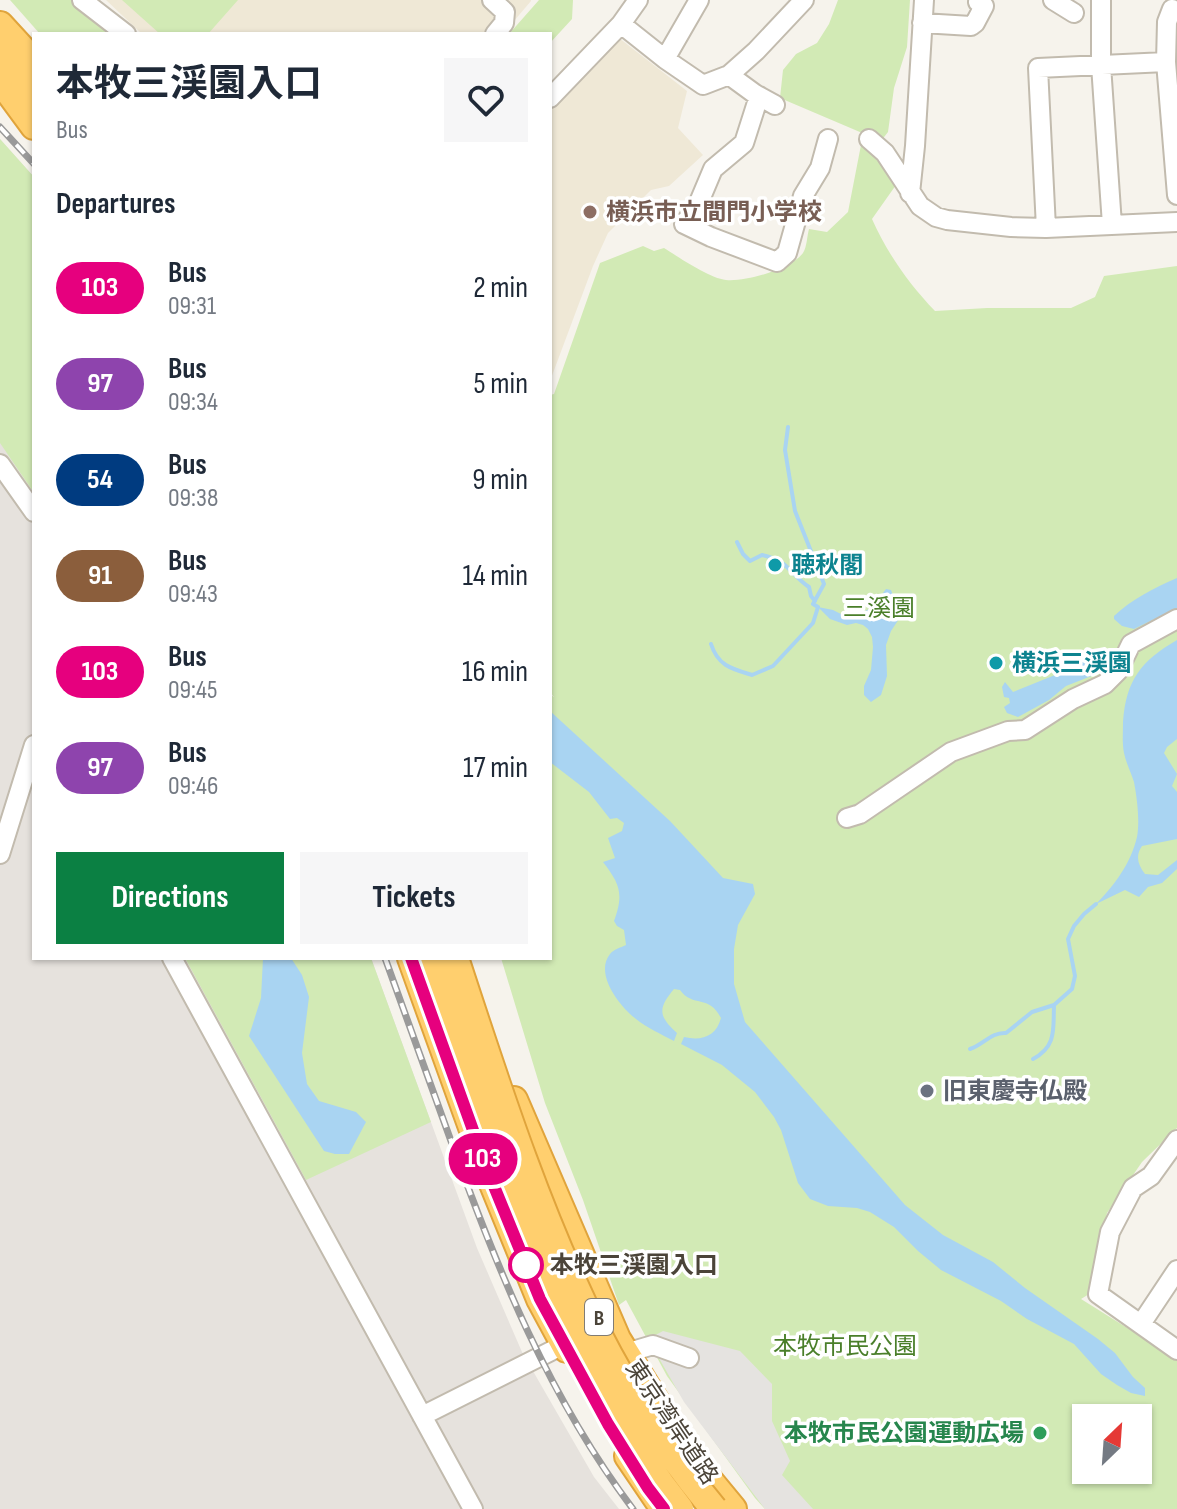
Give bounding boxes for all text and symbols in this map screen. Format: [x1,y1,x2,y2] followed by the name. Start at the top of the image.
[444,58,528,142] button: heart
[56,62,322,107] text: 本牧三渓園入口
[56,115,88,146] text: Bus
[56,186,176,222] text: Departures
[606,198,822,227] place label: 横浜市立間門小学校
[581,203,599,221] marker: 横浜市立間門小学校
[168,255,207,291] text: Bus
[473,270,528,306] text: 2 min
[82,271,118,304] text: 103
[168,291,216,322] text: 09:31
[168,351,207,387] text: Bus
[474,366,528,402] text: 5 min
[87,367,113,400] text: 97
[168,387,218,418] text: 09:34
[168,447,207,483] text: Bus
[472,462,528,498] text: 9 min
[87,463,113,496] text: 54
[168,483,218,514] text: 09:38
[168,543,207,579] text: Bus
[791,551,863,580] place label: 聴秋閣
[766,556,784,574] marker: 聴秋閣
[463,558,528,594] text: 14 min
[88,559,112,592] text: 91
[168,579,218,610] text: 09:43
[843,594,915,623] park label: 三溪園
[168,639,207,675] text: Bus
[1012,649,1132,678] place label: 横浜三渓園
[462,654,528,690] text: 16 min
[987,654,1005,672] marker: 横浜三渓園
[82,655,118,688] text: 103
[168,675,217,706] text: 09:45
[168,735,207,771] text: Bus
[463,750,528,786] text: 17 min
[87,751,113,784] text: 97
[168,771,218,802] text: 09:46
[56,852,284,944] button: Directions
[300,852,528,944] button: Tickets
[943,1077,1087,1106] place label: 旧東慶寺仏殿
[918,1082,936,1100] marker: 旧東慶寺仏殿
[437,1133,529,1185] line badge: 103
[465,1142,501,1175] text: 103
[509,1248,543,1282] marker: 本牧三渓園入口
[550,1251,718,1280] place label: 本牧三渓園入口
[585,1299,613,1335] road number: B
[773,1332,917,1361] park label: 本牧市民公園
[619,1354,724,1490] street label: 東京湾岸道路
[1072,1404,1152,1484] north arrow
[1072,1404,1152,1484] map controls
[784,1419,1024,1448] place label: 本牧市民公園運動広場
[1031,1424,1049,1442] marker: 本牧市民公園運動広場

